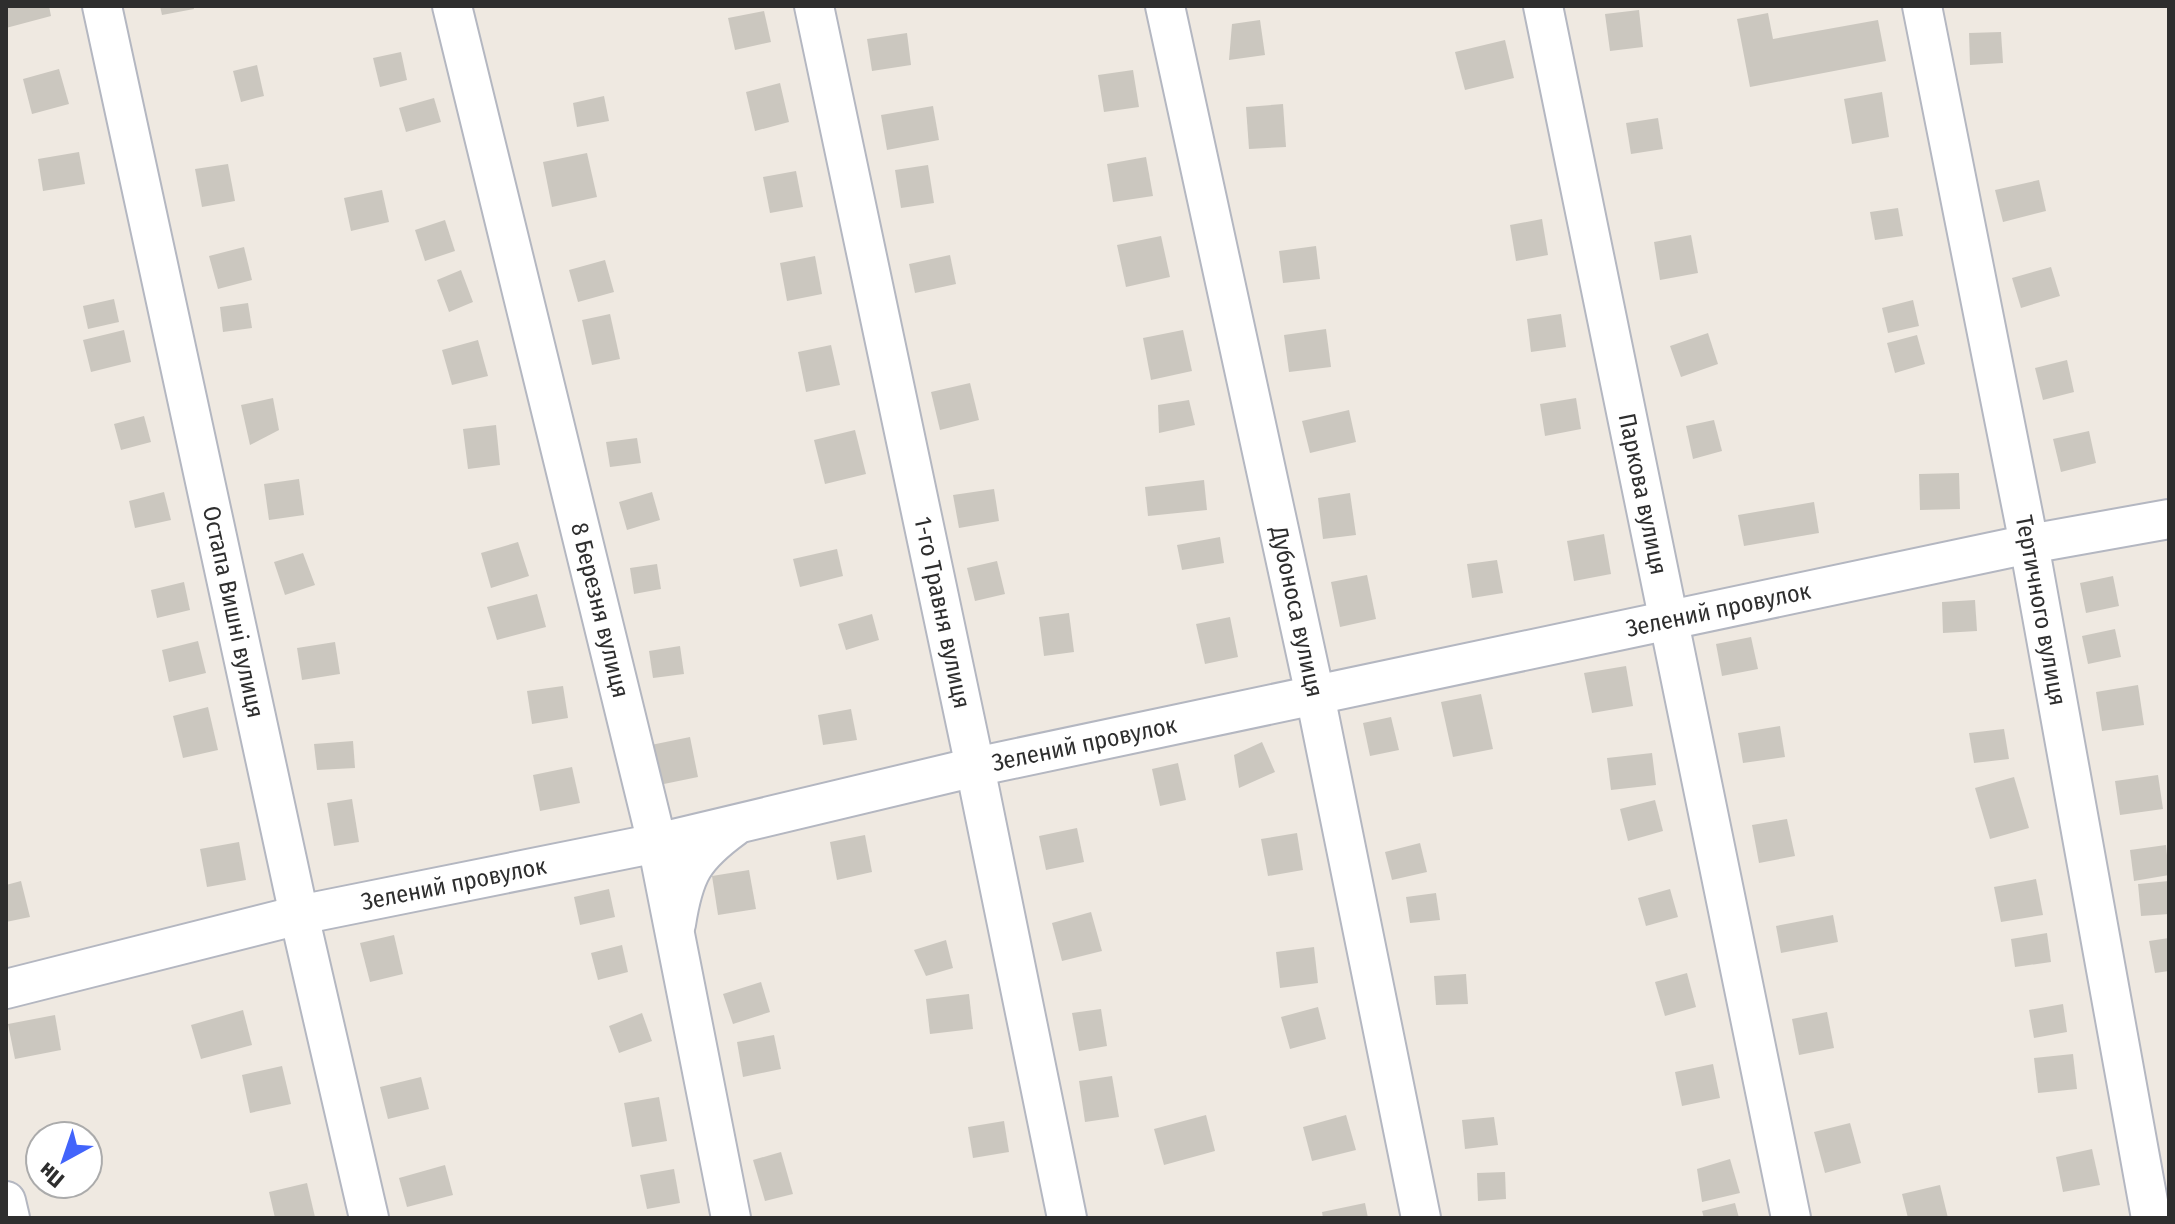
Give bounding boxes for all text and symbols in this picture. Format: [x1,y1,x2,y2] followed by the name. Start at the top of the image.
[1613,411,1673,577] street label: Паркова вулиця
[197,503,270,720] street label: Остапа Вишні вулиця
[2010,513,2072,708] street label: Тертичного вулиця
[908,514,976,711] street label: 1-го Травня вулиця
[565,520,635,701] street label: 8 Березня вулиця
[1264,523,1329,700] street label: Дубоноса вулиця
[1623,576,1814,643] street label: Зелений провулок
[989,711,1180,777] street label: Зелений провулок
[359,851,549,916] street label: Зелений провулок
[24,1120,104,1200] north arrow
[33,1157,70,1193] text: Пн

